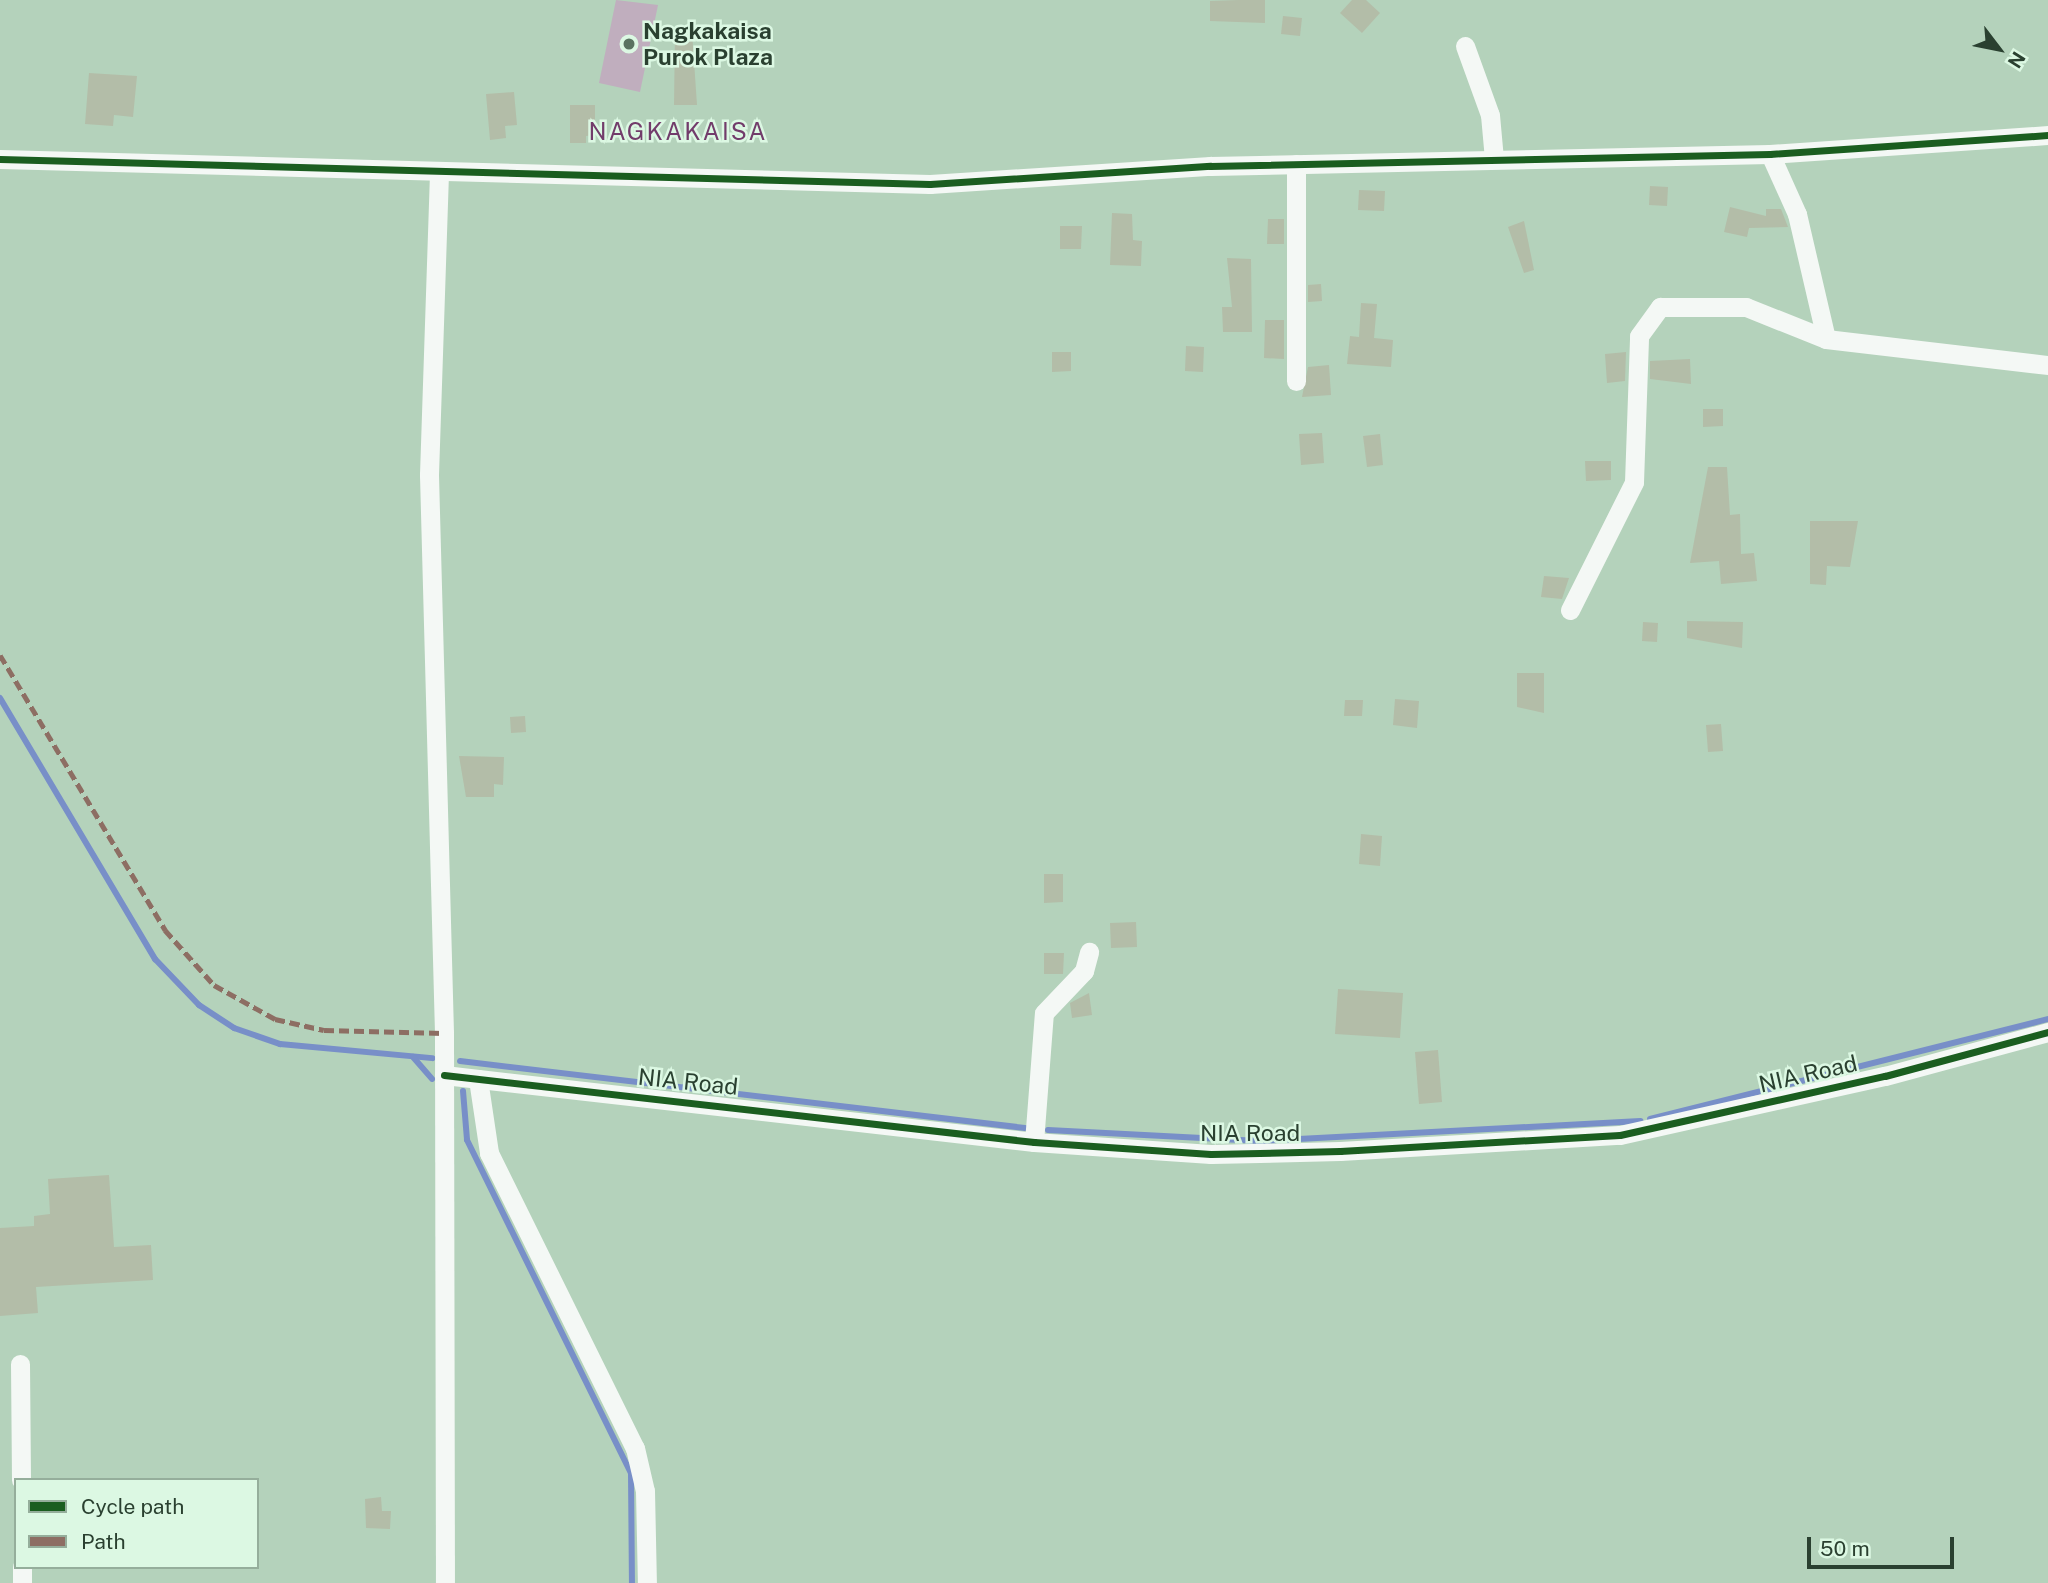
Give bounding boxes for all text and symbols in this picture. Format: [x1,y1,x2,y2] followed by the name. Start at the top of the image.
[1964,14,2034,84] north arrow
[643,17,773,71] place label: Nagkakaisa Purok Plaza
[621,36,637,52] marker: Nagkakaisa Purok Plaza
[2004,48,2030,72] text: N
[590,118,766,146] district label: NAGKAKAISA
[1756,1049,1860,1099] street label: NIA Road
[637,1063,739,1101] street label: NIA Road
[1200,1119,1300,1147] street label: NIA Road
[14,1478,259,1569] legend
[81,1494,184,1519] text: Cycle path
[1810,1524,1957,1568] scale bar
[81,1529,126,1554] text: Path
[1820,1536,1870,1561] text: 50 m

